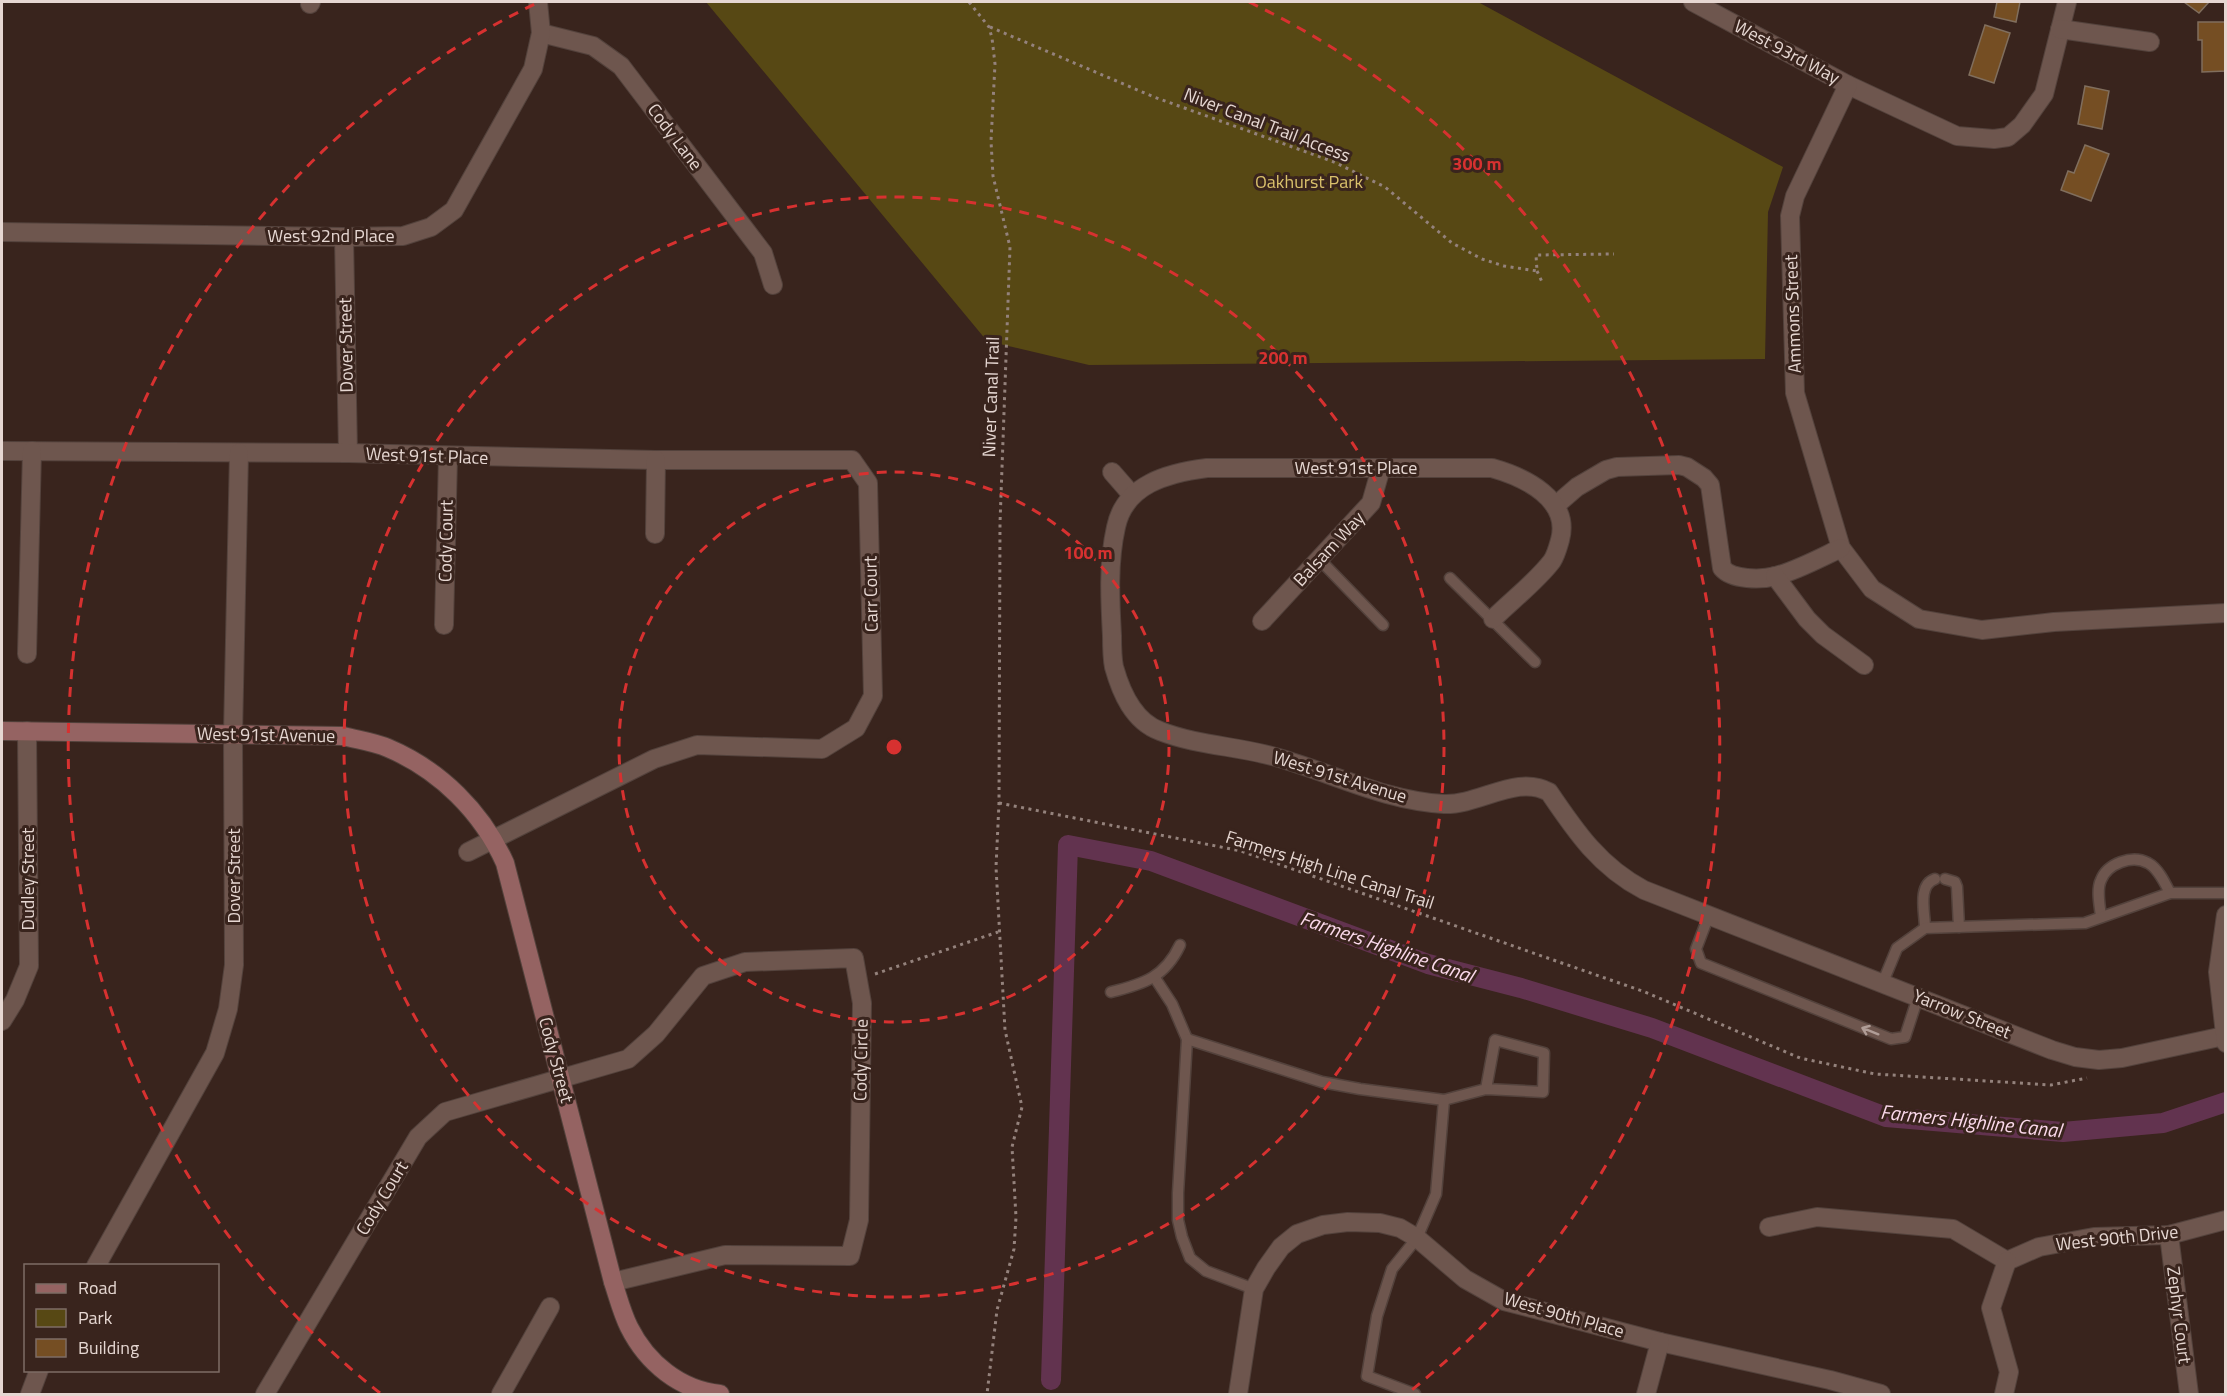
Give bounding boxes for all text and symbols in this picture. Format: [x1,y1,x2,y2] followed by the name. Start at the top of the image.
[1730,12,1845,91] street label: West 93rd Way
[1180,80,1354,169] street label: Niver Canal Trail Access
[641,98,710,176] street label: Cody Lane
[1452,150,1502,177] text: 300 m
[1255,168,1363,195] park label: Oakhurst Park
[267,222,395,249] street label: West 92nd Place
[1777,254,1808,374] street label: Ammons Street
[331,297,360,393] street label: Dover Street
[975,336,1006,458] street label: Niver Canal Trail
[1258,344,1308,371] text: 200 m
[365,440,489,471] street label: West 91st Place
[1295,454,1417,481] street label: West 91st Place
[431,499,460,582] street label: Cody Court
[1287,505,1371,592] street label: Balsam Way
[1063,539,1113,566] text: 100 m
[856,555,885,632] street label: Carr Court
[197,720,335,749] street label: West 91st Avenue
[884,737,904,757] centre of rings
[1270,743,1410,810] street label: West 91st Avenue
[1222,823,1438,916] street label: Farmers High Line Canal Trail
[14,827,41,930] street label: Dudley Street
[220,828,247,924] street label: Dover Street
[1296,902,1481,992] water label: Farmers Highline Canal
[1909,982,2016,1046] street label: Yarrow Street
[532,1014,581,1106] street label: Cody Street
[846,1019,875,1101] street label: Cody Circle
[1861,1024,1880,1035] one-way arrow
[1879,1096,2066,1146] water label: Farmers Highline Canal
[349,1155,415,1240] street label: Cody Court
[2054,1218,2179,1257] street label: West 90th Drive
[24,1264,219,1372] legend
[2160,1265,2199,1366] street label: Zephyr Court
[78,1274,117,1301] text: Road
[1501,1284,1628,1345] street label: West 90th Place
[78,1304,113,1331] text: Park
[78,1334,139,1361] text: Building

